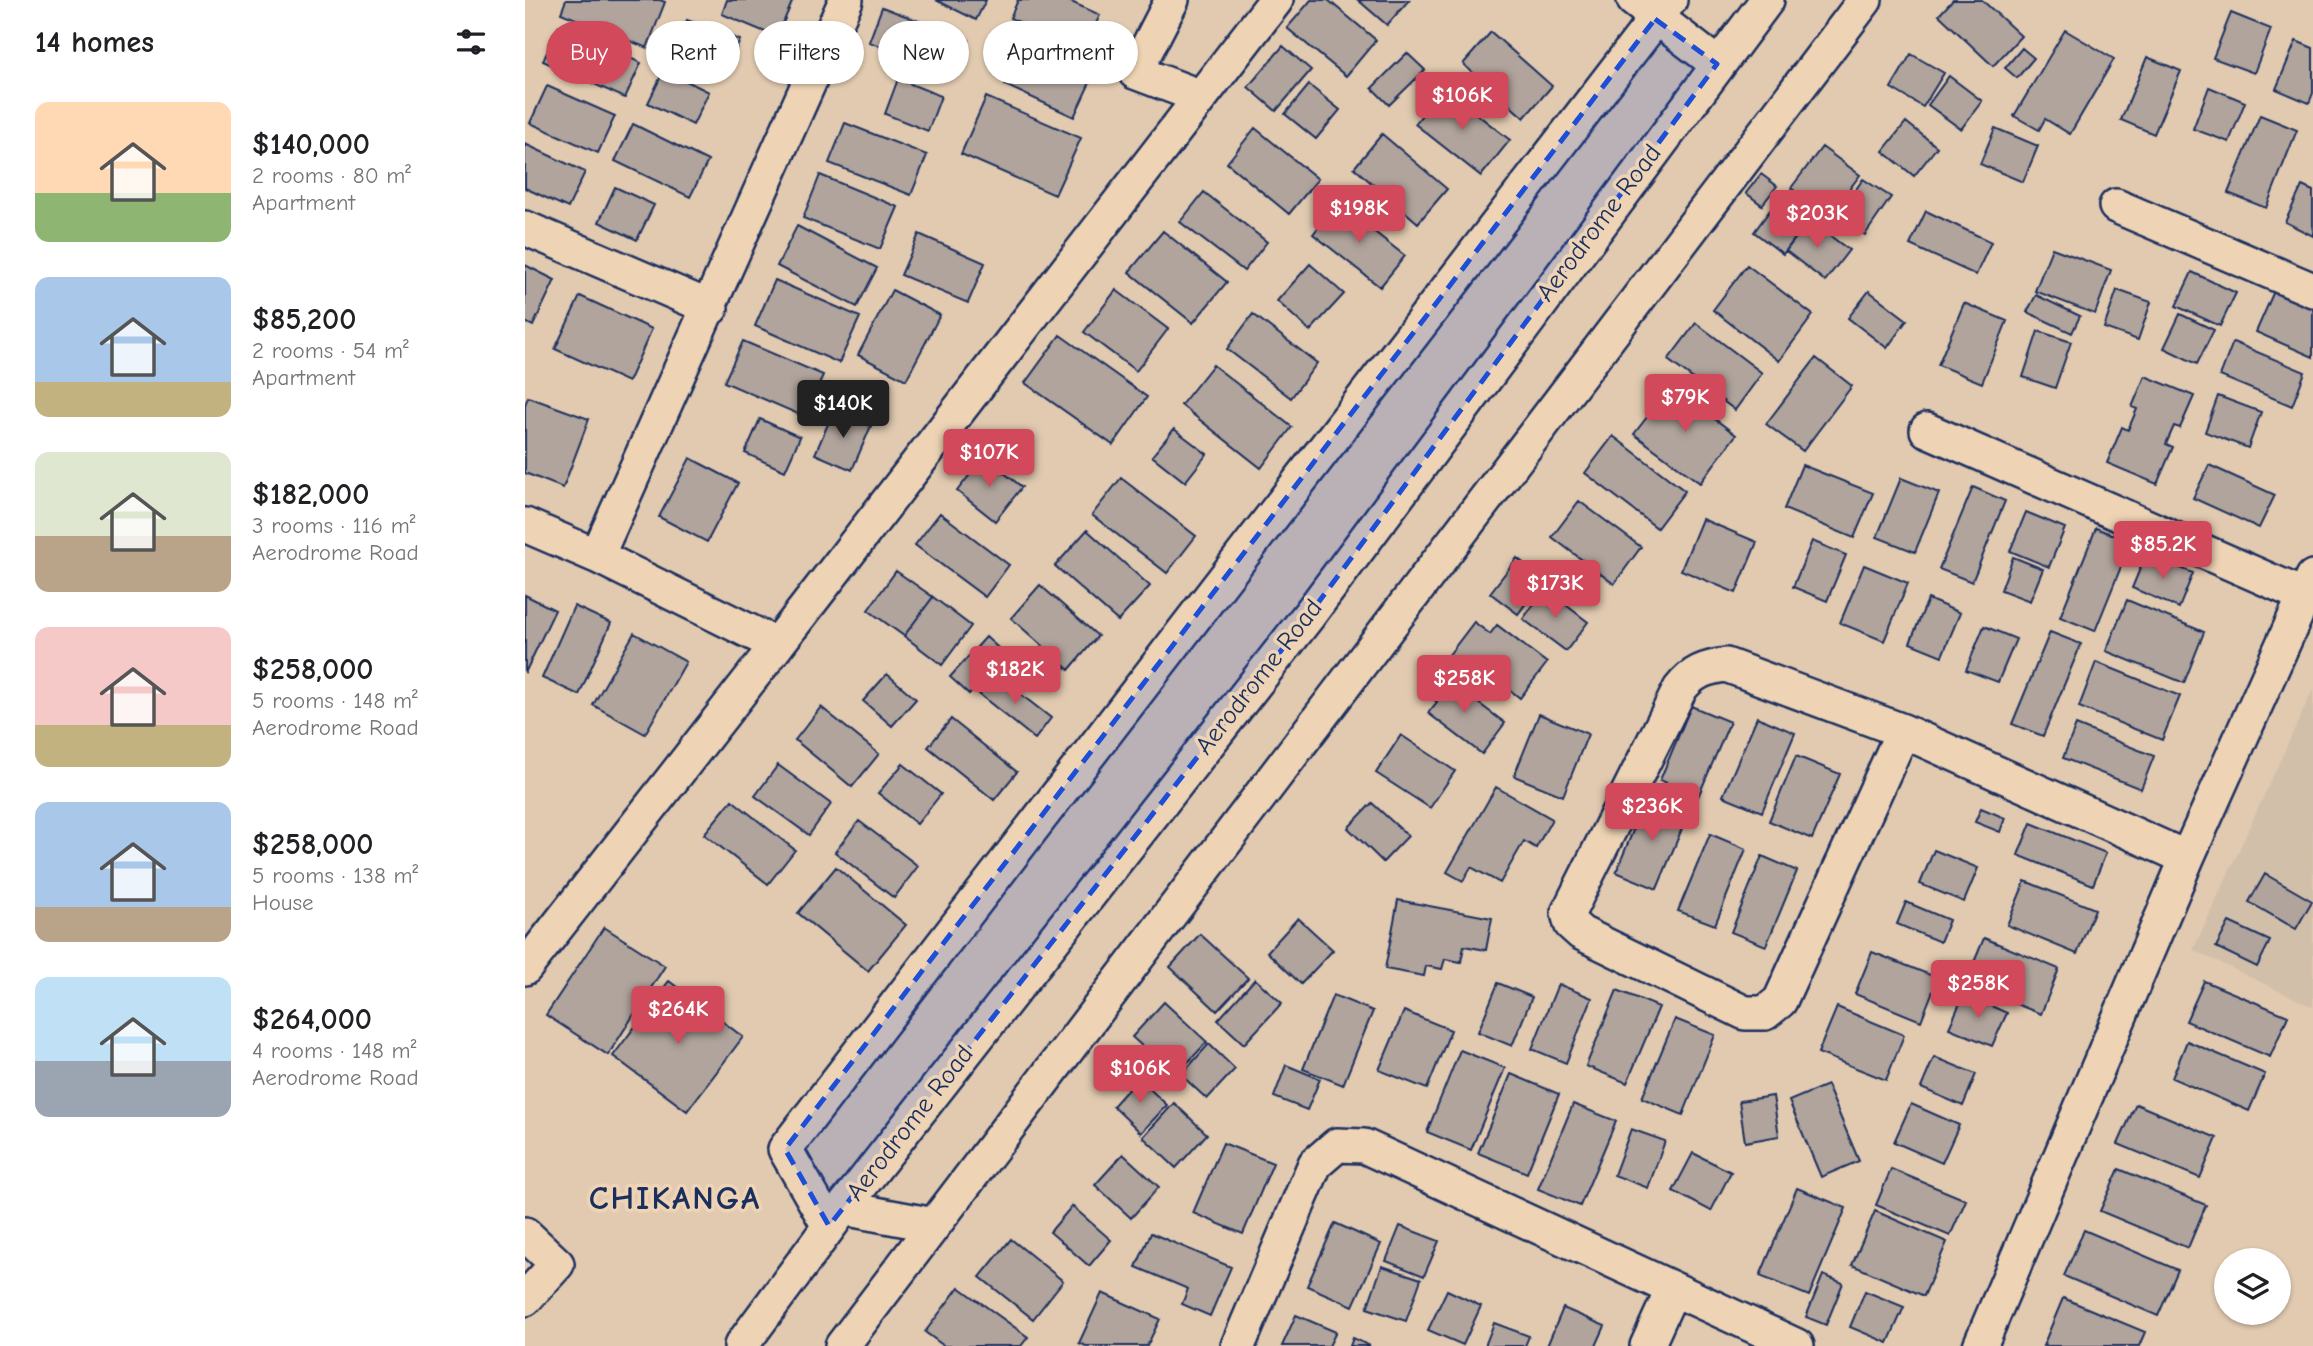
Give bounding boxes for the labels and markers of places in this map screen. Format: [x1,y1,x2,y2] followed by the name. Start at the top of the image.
[1413,72,1511,132] pin: $106K
[1310,186,1408,245] pin: $198K
[1768,190,1866,250] pin: $203K
[1644,374,1726,434] pin: $79K
[794,380,892,440] pin: $140K
[940,430,1038,489] pin: $107K
[2106,522,2220,581] pin: $85.2K
[1506,560,1604,620] pin: $173K
[966,646,1064,706] pin: $182K
[1415,656,1513,715] pin: $258K
[1603,784,1701,843] pin: $236K
[1929,960,2027,1020] pin: $258K
[629,986,727,1046] pin: $264K
[1091,1046,1189,1105] pin: $106K

